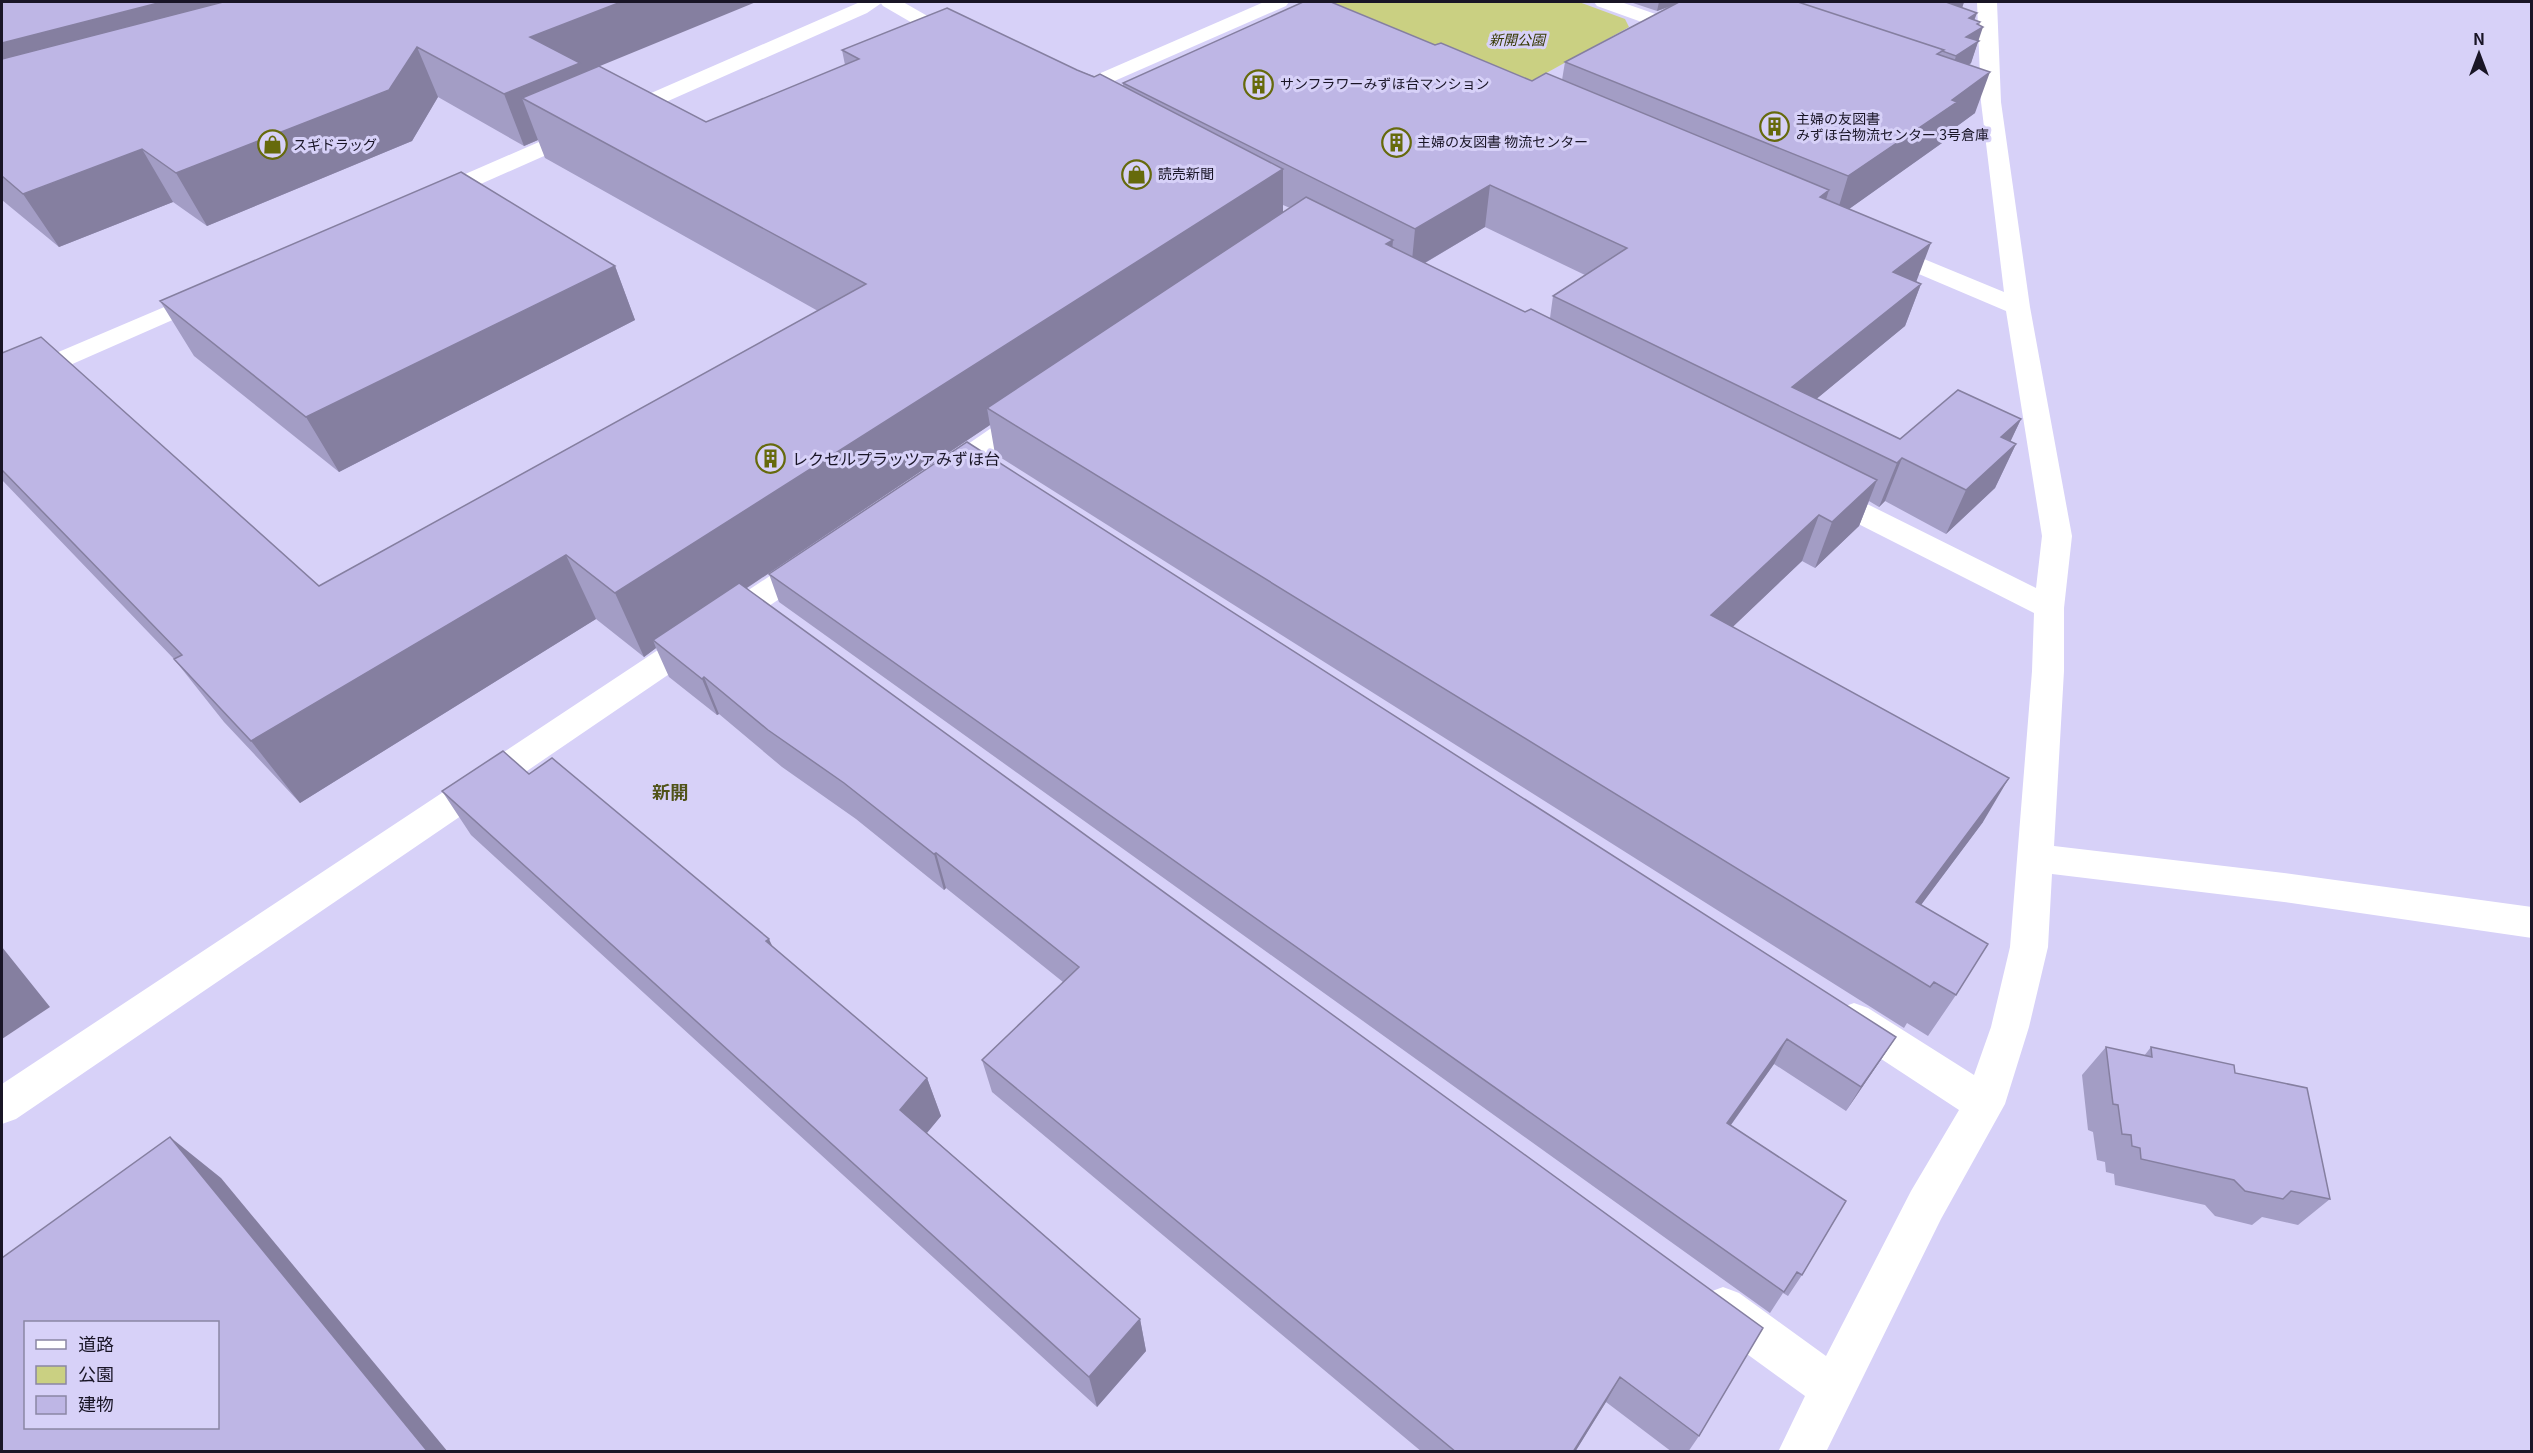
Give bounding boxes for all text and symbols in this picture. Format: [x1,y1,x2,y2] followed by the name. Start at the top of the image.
[2449,24,2509,84] north arrow
[2473,26,2485,50] text: N
[1489,29,1547,49] park label: 新開公園
[1243,68,1275,100] building icon: サンフラワーみずほ台マンション
[1280,73,1490,93] place label: サンフラワーみずほ台マンション
[1796,108,1989,144] place label: 主婦の友図書 みずほ台物流センター 3号倉庫
[1759,111,1791,143] building icon: 主婦の友図書 みずほ台物流センター 3号倉庫
[1380,126,1412,158] building icon: 主婦の友図書 物流センター
[256,129,288,161] shop icon: スギドラッグ
[1417,131,1588,151] place label: 主婦の友図書 物流センター
[293,134,377,154] place label: スギドラッグ
[1121,158,1153,190] shop icon: 読売新聞
[1158,163,1214,183] place label: 読売新聞
[755,443,787,475] building icon: レクセルプラッツァみずほ台
[792,446,1000,470] place label: レクセルプラッツァみずほ台
[652,778,688,804] district label: 新開
[24,1321,219,1429] legend
[78,1330,114,1356] text: 道路
[78,1360,114,1386] text: 公園
[78,1390,114,1416] text: 建物

